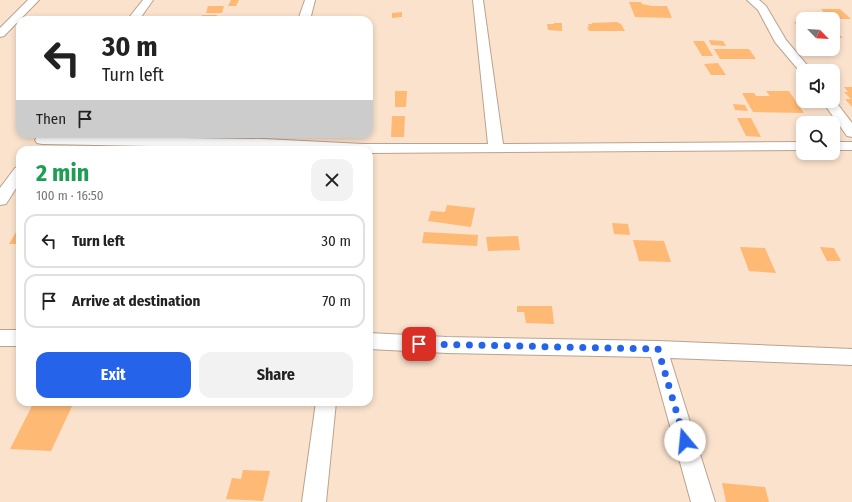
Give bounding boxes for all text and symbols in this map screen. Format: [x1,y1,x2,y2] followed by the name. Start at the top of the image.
[796,12,840,56] north arrow
[796,12,840,160] map controls
[102,30,158,63] text: 30 m
[36,32,88,84] icon: left
[102,64,164,86] text: Turn left
[796,64,840,108] button: sound
[74,108,96,130] icon: arrive
[36,110,66,128] text: Then
[796,116,840,160] button: search
[36,159,89,187] text: 2 min
[311,159,353,201] button: close
[36,188,104,203] text: 100 m · 16:50
[38,230,60,252] icon: left
[72,232,125,250] text: Turn left
[321,232,351,250] text: 30 m
[38,290,60,312] icon: arrive
[72,292,200,310] text: Arrive at destination
[322,292,351,310] text: 70 m
[402,327,436,361] pin
[408,333,430,355] icon: arrive
[36,352,191,398] button: Exit
[199,352,353,398] button: Share
[664,420,706,462] position arrow

